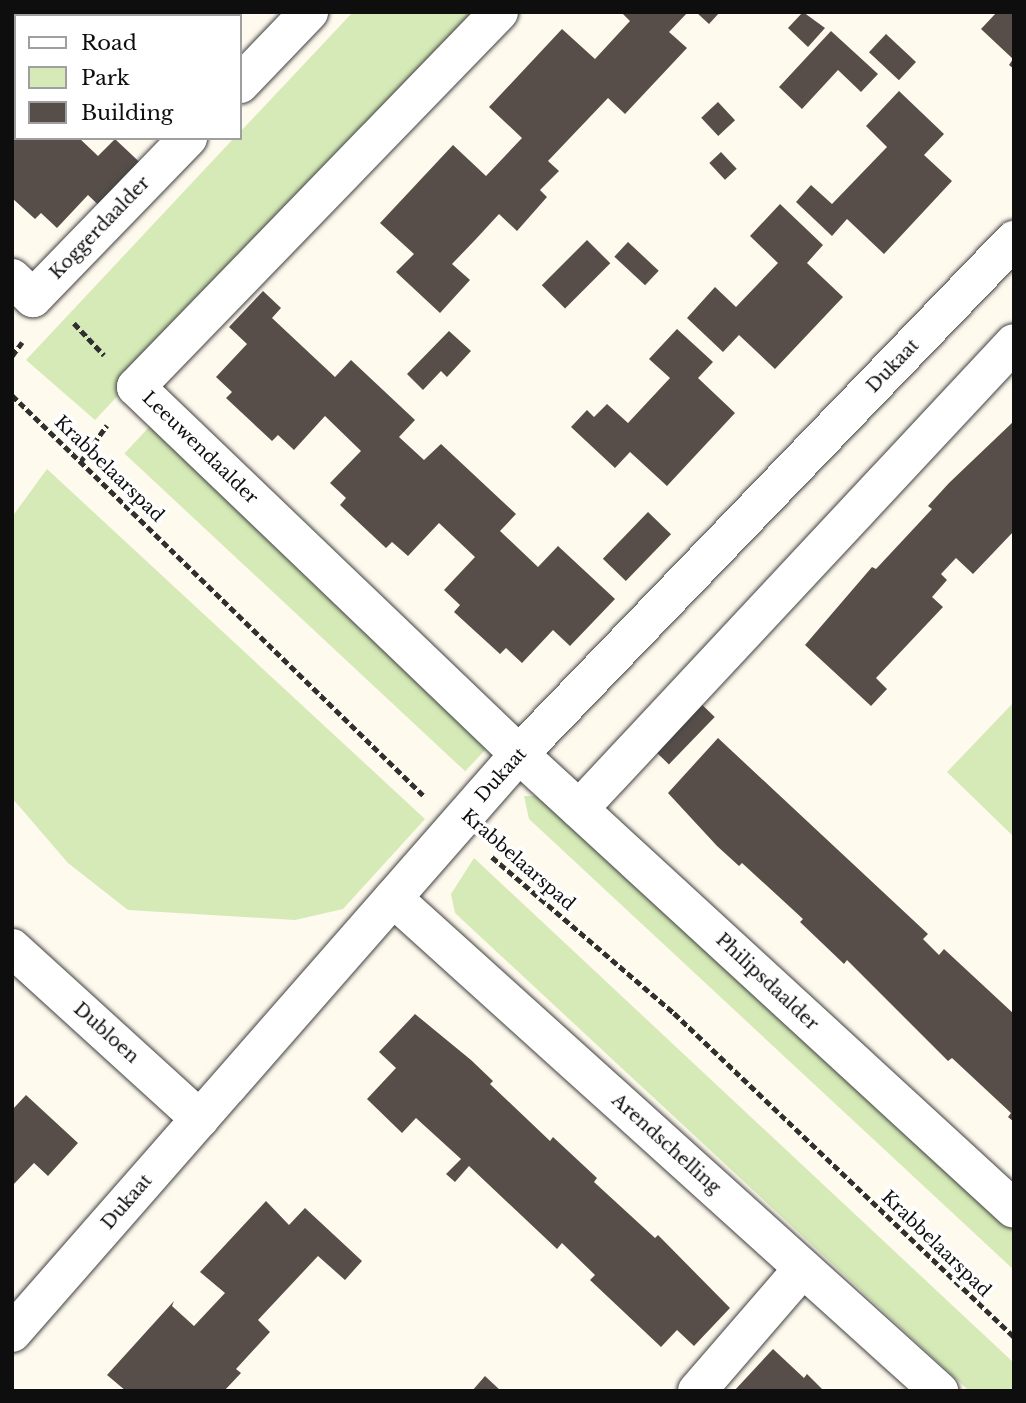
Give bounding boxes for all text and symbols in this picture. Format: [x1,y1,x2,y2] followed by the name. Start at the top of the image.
[14,14,242,140] legend
[81,30,137,56] text: Road
[81,65,130,91] text: Park
[81,100,173,126] text: Building
[46,172,154,284] street label: Koggerdaalder
[862,335,924,397] street label: Dukaat
[138,387,262,509] street label: Leeuwendaalder
[50,411,168,527] street label: Krabbelaarspad
[471,743,531,807] street label: Dukaat
[457,805,579,915] street label: Krabbelaarspad
[711,929,823,1035] street label: Philipsdaalder
[69,998,143,1068] street label: Dubloen
[607,1090,725,1198] street label: Arendschelling
[97,1170,157,1234] street label: Dukaat
[877,1186,995,1302] street label: Krabbelaarspad

